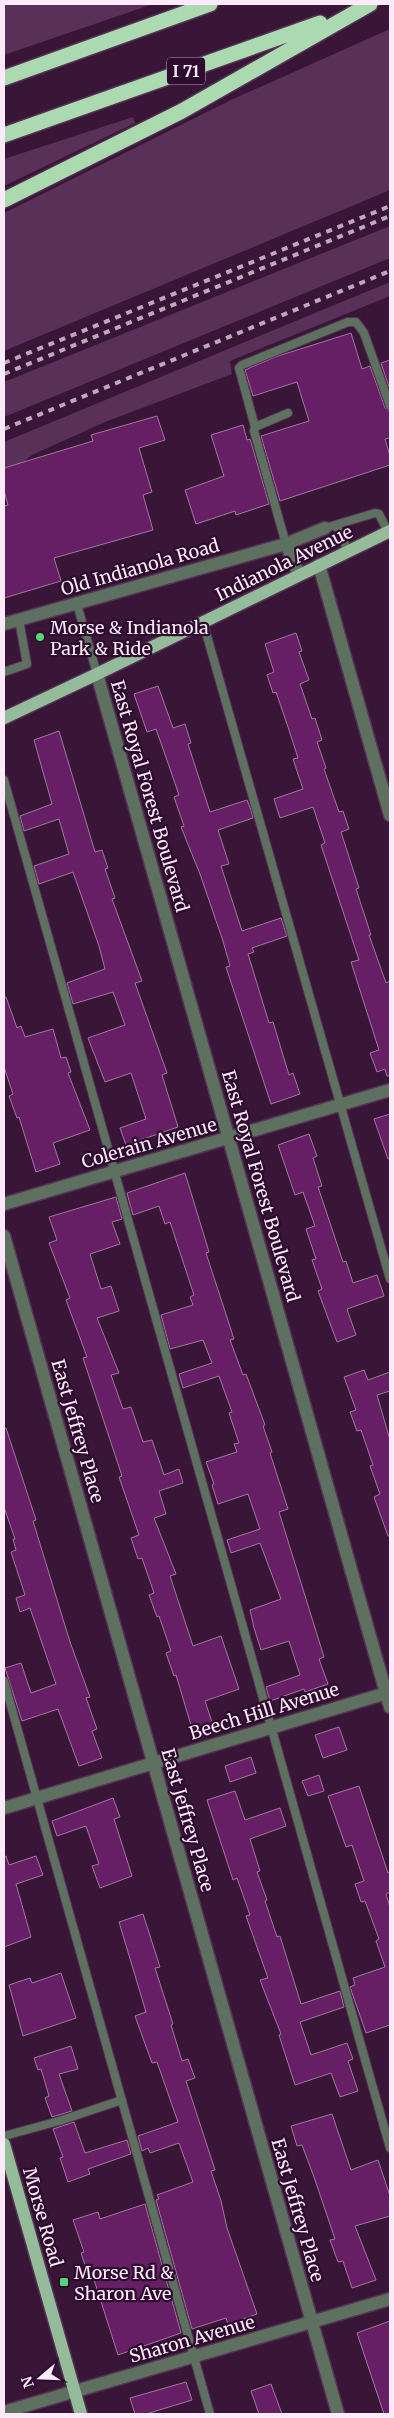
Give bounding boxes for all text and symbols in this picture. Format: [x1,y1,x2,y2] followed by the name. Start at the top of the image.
[167,58,205,84] road number: I 71
[212,520,356,606] street label: Indianola Avenue
[58,533,222,601] street label: Old Indianola Road
[50,616,209,660] place label: Morse & Indianola Park & Ride
[34,631,46,643] marker: Morse & Indianola Park & Ride
[106,677,194,915] street label: East Royal Forest Boulevard
[217,1067,305,1305] street label: East Royal Forest Boulevard
[79,1113,219,1173] street label: Colerain Avenue
[47,1357,109,1505] street label: East Jeffrey Place
[186,1677,342,1745] street label: Beech Hill Avenue
[157,1746,219,1894] street label: East Jeffrey Place
[267,2136,329,2284] street label: East Jeffrey Place
[18,2165,68,2269] street label: Morse Road
[74,2261,174,2305] place label: Morse Rd & Sharon Ave
[58,2276,70,2288] marker: Morse Rd & Sharon Ave
[127,2310,257,2368] street label: Sharon Avenue
[15,2353,65,2403] north arrow
[17,2374,38,2390] text: N

